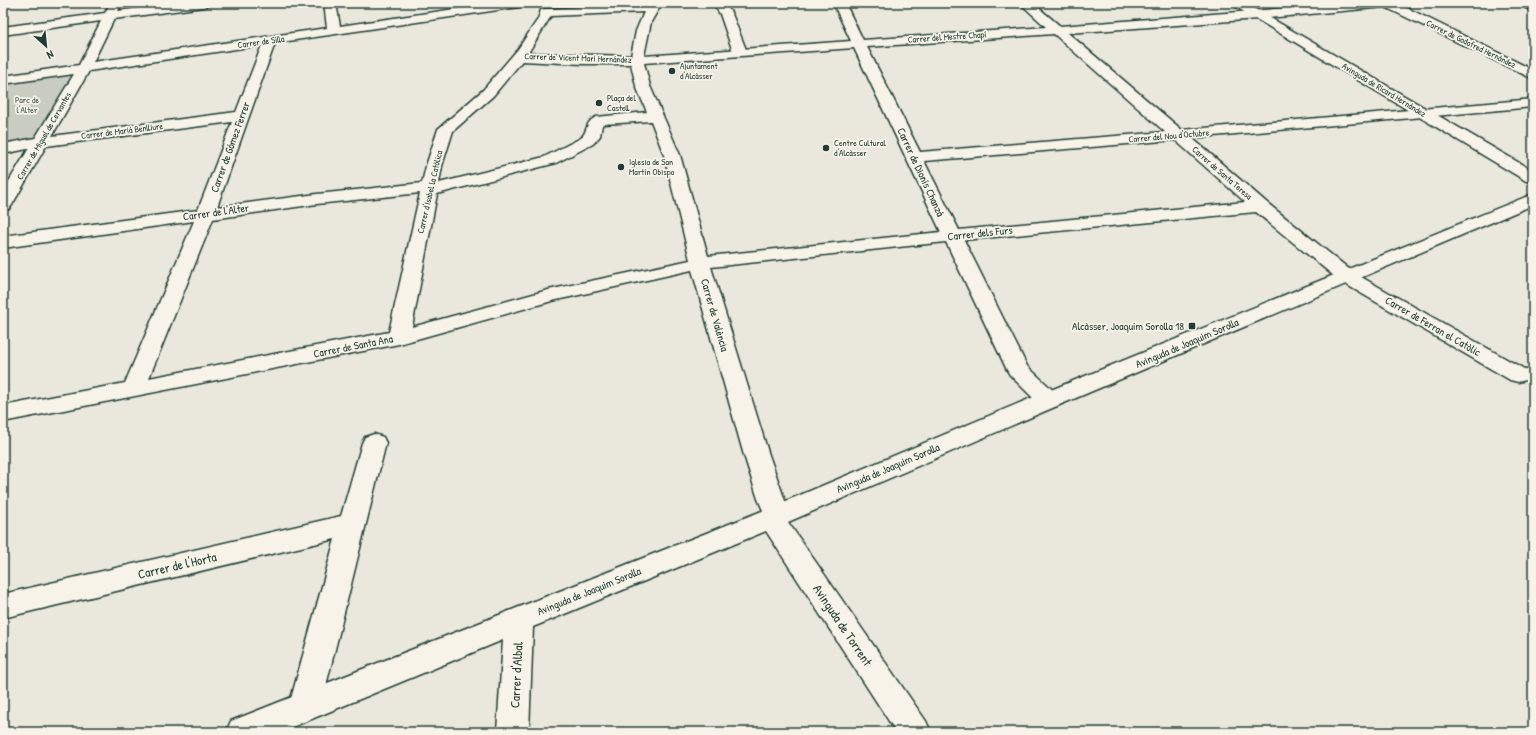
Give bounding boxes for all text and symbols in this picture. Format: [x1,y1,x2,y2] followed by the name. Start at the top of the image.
[1424,17,1518,71] street label: Carrer de Godofred Hernández
[26,26,66,66] north arrow
[907,28,987,46] street label: Carrer del Mestre Chapí
[237,33,286,51] street label: Carrer de Silla
[45,47,56,63] text: N
[524,50,632,66] street label: Carrer de Vicent Marí Hernández
[680,60,719,82] place label: Ajuntament d'Alcàsser
[1340,60,1428,120] street label: Avinguda de Ricard Hernández
[667,66,677,76] marker: Ajuntament d'Alcàsser
[14,90,74,182] street label: Carrer de Miguel de Cervantes
[607,92,636,114] place label: Plaça del Castell
[15,94,39,116] park label: Parc de l'Alter
[594,98,604,108] marker: Plaça del Castell
[207,99,253,194] street label: Carrer de Gómez Ferrer
[80,120,164,142] street label: Carrer de Mariá Benlliure
[894,125,948,219] street label: Carrer de Dionís Chanzá
[1128,126,1210,146] street label: Carrer del Nou d'Octubre
[834,137,886,159] place label: Centre Cultural d'Alcàsser
[821,143,831,153] marker: Centre Cultural d'Alcàsser
[1189,144,1255,203] street label: Carrer de Santa Teresa
[415,149,446,235] street label: Carrer d'Isabel la Catòlica
[629,156,675,178] place label: Iglesia de San Martín Obispo
[616,162,626,172] marker: Iglesia de San Martín Obispo
[182,200,251,224] street label: Carrer de l'Alter
[947,223,1013,243] street label: Carrer dels Furs
[698,277,732,354] street label: Carrer de València
[1383,293,1484,359] street label: Carrer de Ferran el Catòlic
[1133,315,1241,371] street label: Avinguda de Joaquim Sorolla
[1072,319,1184,333] place label: Alcàsser, Joaquim Sorolla 18
[1187,321,1197,331] marker: Alcàsser, Joaquim Sorolla 18
[312,331,395,361] street label: Carrer de Santa Ana
[834,440,942,496] street label: Avinguda de Joaquim Sorolla
[136,547,218,583] street label: Carrer de l'Horta
[535,563,644,618] street label: Avinguda de Joaquim Sorolla
[809,581,877,670] street label: Avinguda de Torrent
[505,641,527,709] street label: Carrer d'Albal

